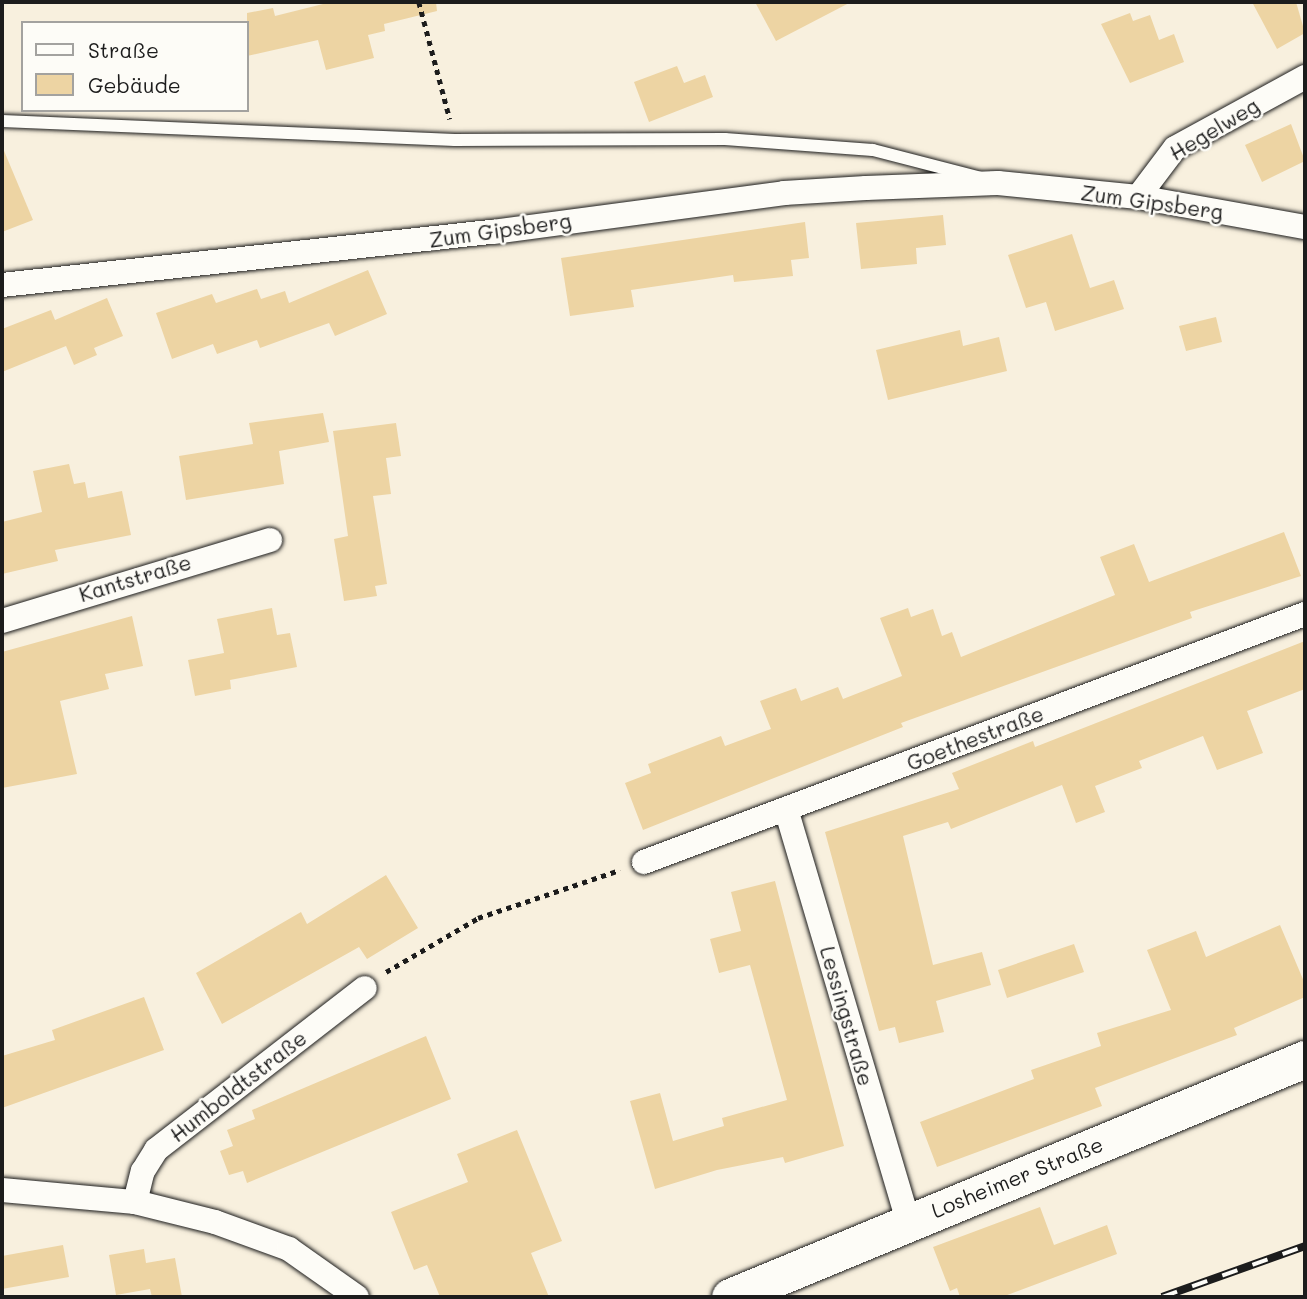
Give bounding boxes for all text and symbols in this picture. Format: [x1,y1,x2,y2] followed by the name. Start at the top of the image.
[21,21,248,112] legend
[88,36,159,63] text: Straße
[88,71,181,98] text: Gebäude
[1165,92,1263,166] street label: Hegelweg
[1079,180,1225,224] street label: Zum Gipsberg
[427,208,573,252] street label: Zum Gipsberg
[76,549,194,607] street label: Kantstraße
[903,700,1047,776] street label: Goethestraße
[815,943,879,1089] street label: Lessingstraße
[165,1025,311,1147] street label: Humboldtstraße
[927,1131,1107,1223] street label: Losheimer Straße

